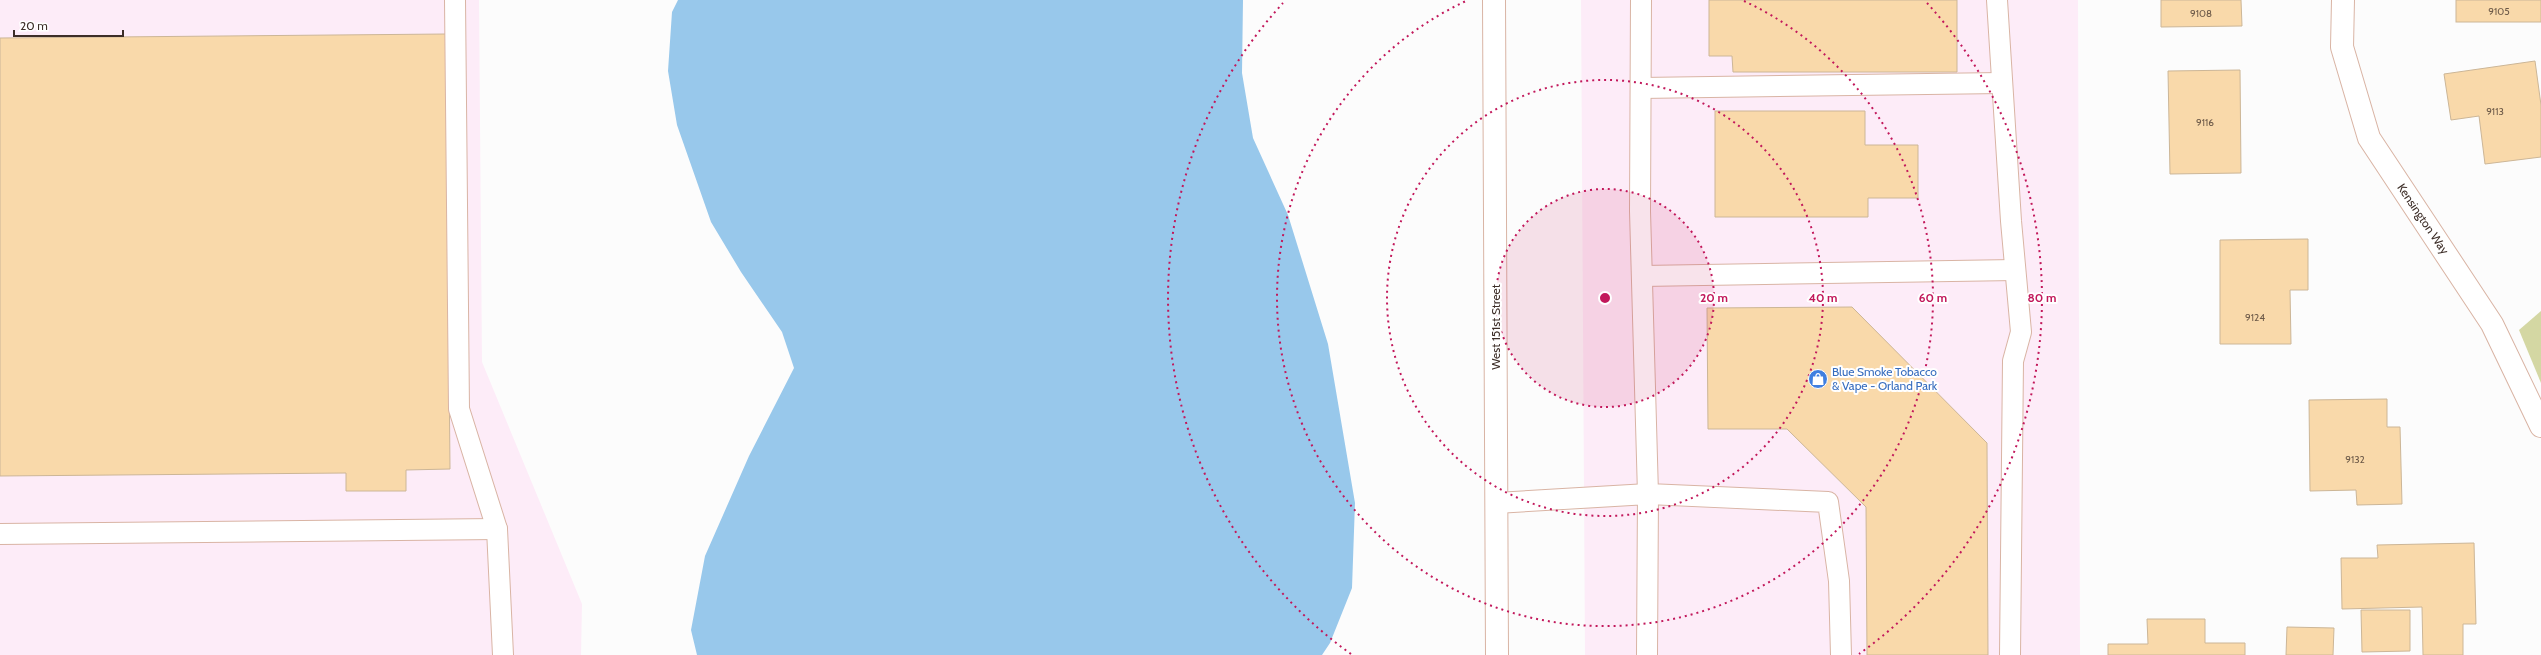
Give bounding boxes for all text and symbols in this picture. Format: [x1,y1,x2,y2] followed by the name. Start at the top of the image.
[2488,5,2510,18] house number: 9105
[2190,7,2212,20] house number: 9108
[14,12,123,38] scale bar
[20,18,48,33] text: 20 m
[2486,105,2504,118] house number: 9113
[2196,116,2214,129] house number: 9116
[2394,181,2453,257] street label: Kensington Way
[1488,284,1503,370] street label: West 151st Street
[1700,290,1728,305] text: 20 m
[1808,290,1838,305] text: 40 m
[1919,290,1947,305] text: 60 m
[2028,290,2056,305] text: 80 m
[1598,291,1612,305] centre of rings
[2245,311,2265,324] house number: 9124
[1832,364,1938,393] place label: Blue Smoke Tobacco & Vape - Orland Park
[1807,368,1829,390] shop icon: Blue Smoke Tobacco & Vape - Orland Park
[2345,453,2365,466] house number: 9132

